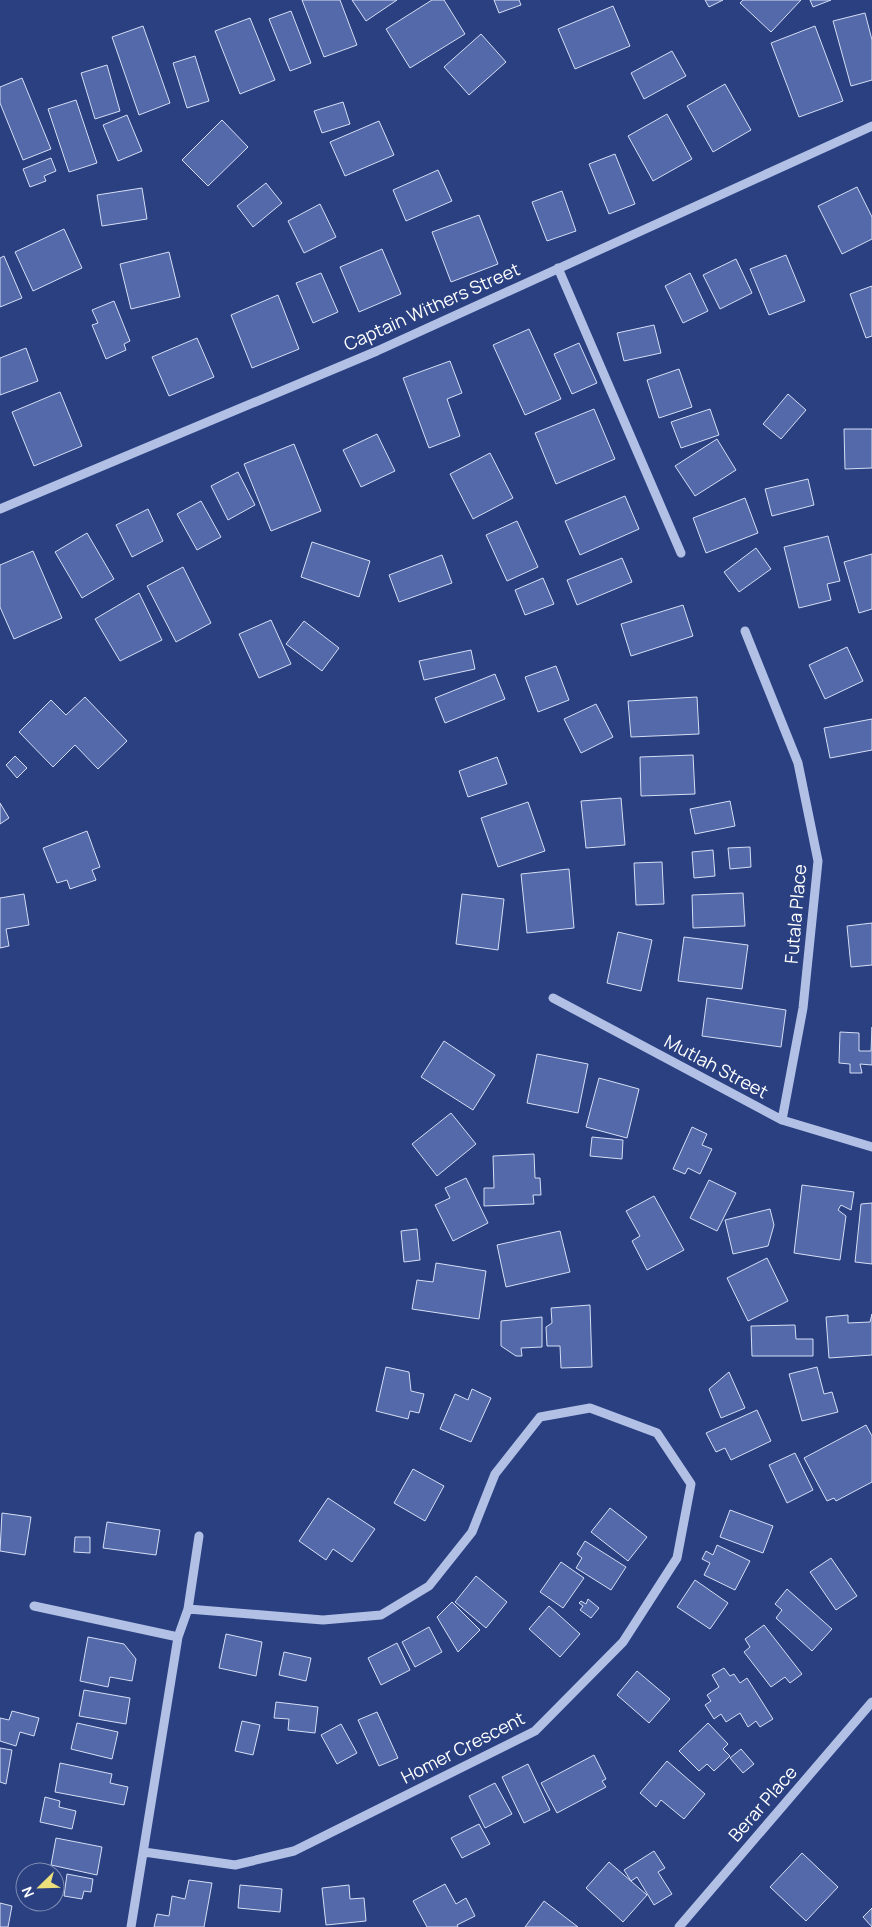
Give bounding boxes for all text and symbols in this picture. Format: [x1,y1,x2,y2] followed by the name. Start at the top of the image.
[340,256,523,356] street label: Captain Withers Street
[779,863,811,965] street label: Futala Place
[660,1029,773,1104] street label: Mutlah Street
[397,1706,528,1789] street label: Homer Crescent
[723,1760,802,1846] street label: Berar Place
[15,1862,65,1912] north arrow
[17,1884,38,1901] text: N

